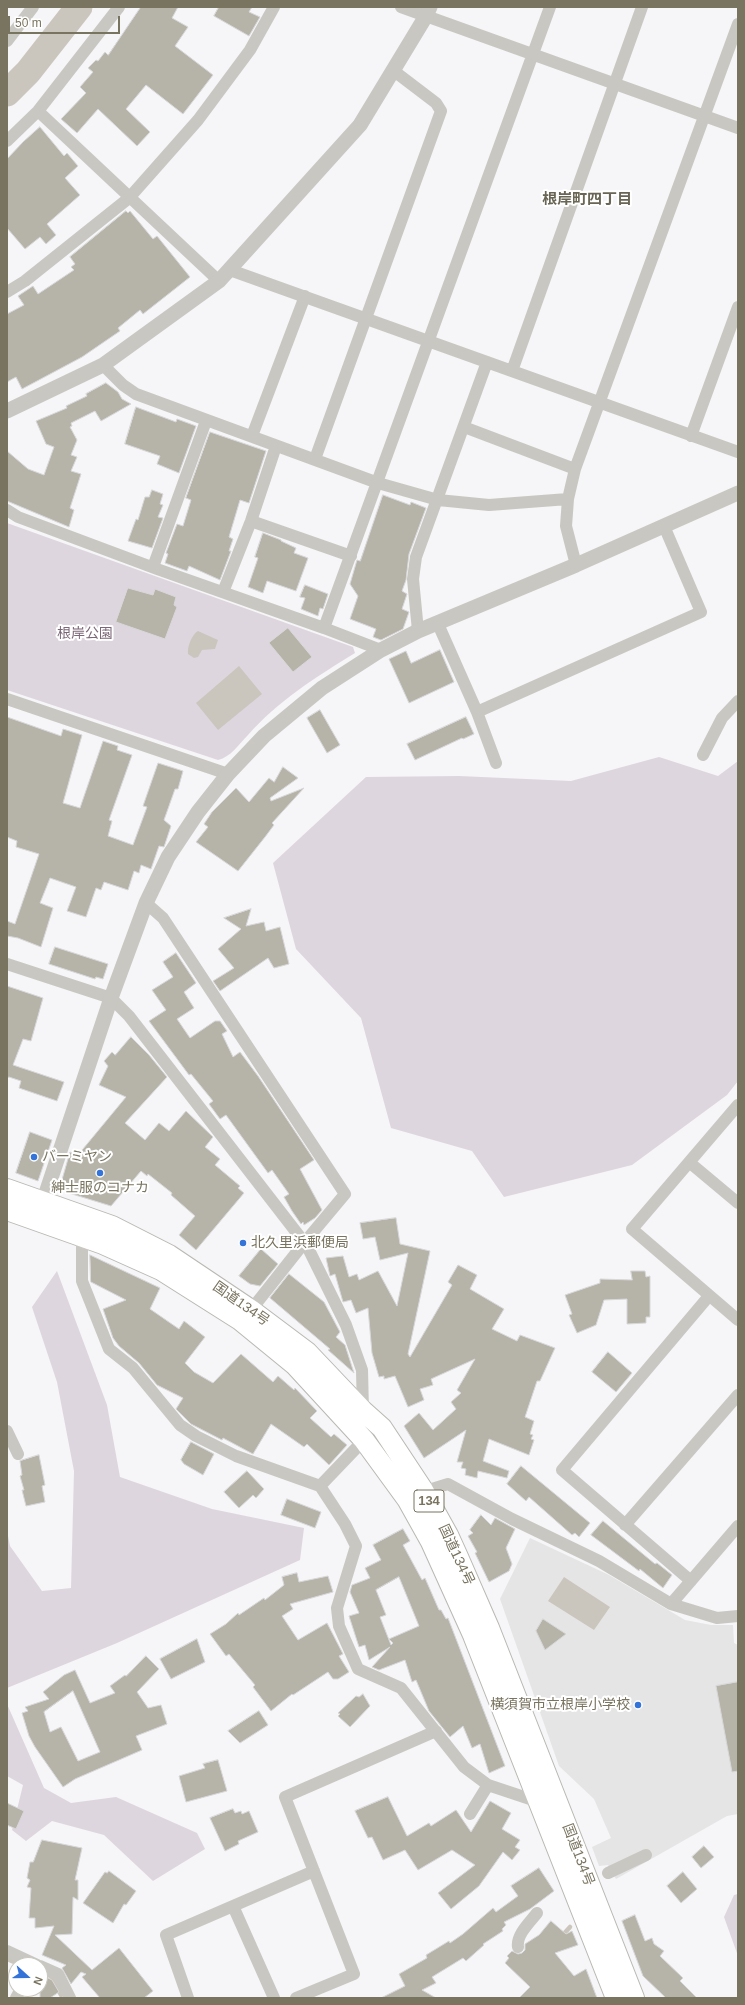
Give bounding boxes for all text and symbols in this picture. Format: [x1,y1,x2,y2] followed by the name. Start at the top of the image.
[10,8,122,34] scale bar
[15,16,42,30] text: 50 m
[542,191,632,209] district label: 根岸町四丁目
[57,626,113,642] park label: 根岸公園
[42,1149,112,1165] place label: バーミヤン
[29,1152,39,1162] marker: バーミヤン
[95,1168,105,1178] marker: 紳士服のコナカ
[51,1180,149,1196] place label: 紳士服のコナカ
[251,1235,349,1251] place label: 北久里浜郵便局
[238,1238,248,1248] marker: 北久里浜郵便局
[209,1278,273,1330] street label: 国道134号
[414,1490,444,1512] road number: 134
[435,1522,477,1588] street label: 国道134号
[490,1697,630,1713] place label: 横須賀市立根岸小学校
[633,1700,643,1710] marker: 横須賀市立根岸小学校
[558,1821,598,1889] street label: 国道134号
[8,1957,48,1997] north arrow
[31,1975,45,1987] text: N

